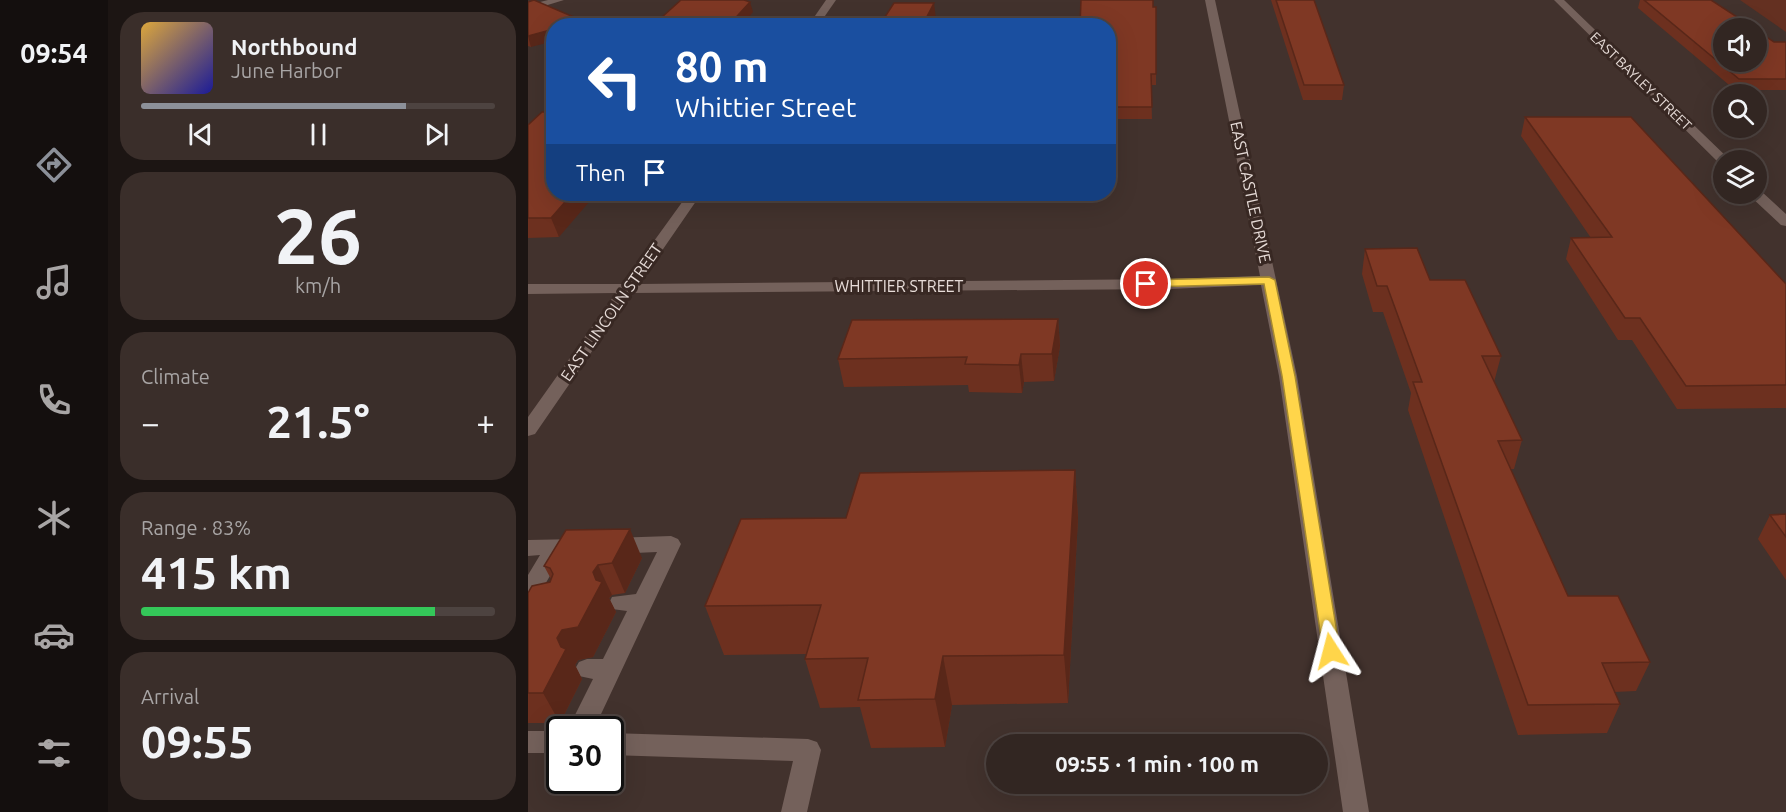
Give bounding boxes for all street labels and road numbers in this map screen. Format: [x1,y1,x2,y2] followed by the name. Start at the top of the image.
[1587,29,1695,134] street label: EAST BAYLEY STREET
[1227,120,1275,264] street label: EAST CASTLE DRIVE
[557,240,665,384] street label: EAST LINCOLN STREET
[834,277,964,295] street label: WHITTIER STREET

